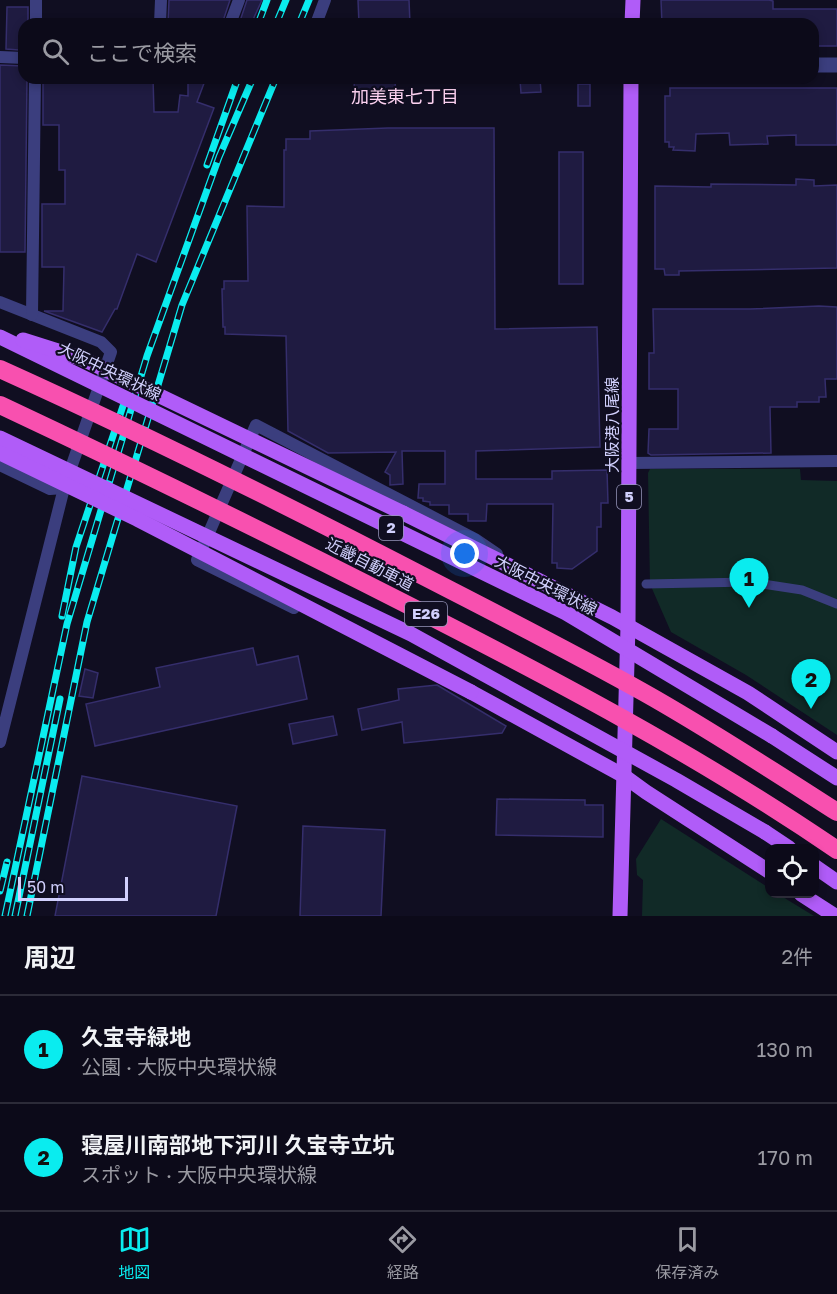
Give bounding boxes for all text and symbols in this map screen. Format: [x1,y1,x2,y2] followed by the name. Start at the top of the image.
[18,18,819,84] search box
[39,35,72,68] icon: search
[87,39,197,66] text: ここで検索
[351,85,459,107] district label: 加美東七丁目
[55,337,165,405] street label: 大阪中央環状線
[602,377,622,473] street label: 大阪港八尾線
[617,485,641,509] road number: 5
[379,516,403,540] road number: 2
[323,533,417,595] street label: 近畿自動車道
[450,539,479,568] your location
[492,551,600,619] street label: 大阪中央環状線
[730,558,768,608] pin: 1
[405,602,447,626] road number: E26
[792,660,830,709] pin: 2
[765,844,819,898] map controls
[765,844,819,898] button: locate
[18,874,128,902] scale bar
[27,877,64,897] text: 50 m
[24,942,76,973] text: 周辺
[781,944,813,968] text: 2件
[81,1023,191,1050] text: 久宝寺緑地
[38,1037,49,1061] text: 1
[757,1037,813,1061] text: 130 m
[81,1054,277,1078] text: 公園 · 大阪中央環状線
[81,1131,395,1158] text: 寝屋川南部地下河川 久宝寺立坑
[37,1145,50,1169] text: 2
[758,1145,813,1169] text: 170 m
[81,1162,317,1186] text: スポット · 大阪中央環状線
[118,1223,151,1283] tab: 地図
[386,1223,419,1283] tab: 経路
[655,1223,719,1283] tab: 保存済み

